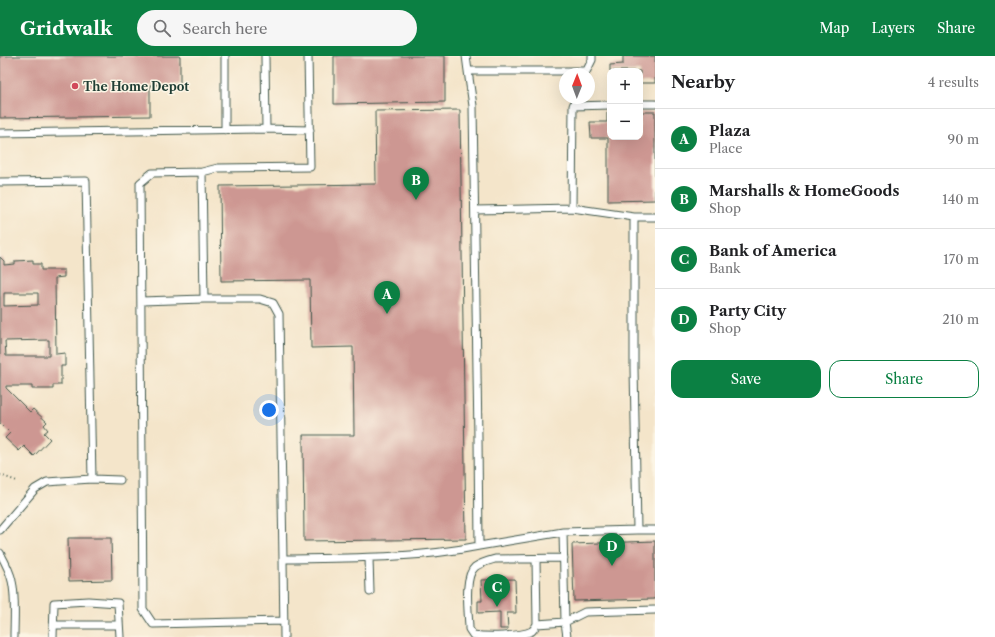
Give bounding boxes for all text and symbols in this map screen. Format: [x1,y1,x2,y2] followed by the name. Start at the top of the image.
[137,10,417,46] search box
[20,17,113,40] text: Gridwalk
[151,17,173,39] icon: search
[183,19,268,38] text: Search here
[819,19,849,37] text: Map
[871,19,915,37] text: Layers
[937,19,975,37] text: Share
[559,68,595,104] north arrow
[607,68,643,140] map controls
[607,68,643,104] button: +
[671,72,735,92] text: Nearby
[928,74,979,90] text: 4 results
[83,79,189,94] place label: The Home Depot
[70,81,80,91] marker: The Home Depot
[607,104,643,140] button: −
[709,121,750,140] text: Plaza
[679,131,689,147] text: A
[948,131,979,147] text: 90 m
[709,140,742,156] text: Place
[403,167,429,200] pin: B
[709,181,900,200] text: Marshalls & HomeGoods
[679,191,689,207] text: B
[942,191,979,207] text: 140 m
[709,200,741,216] text: Shop
[709,241,837,260] text: Bank of America
[679,251,689,267] text: C
[943,251,979,267] text: 170 m
[709,260,741,276] text: Bank
[374,281,400,314] pin: A
[709,301,786,320] text: Party City
[678,311,690,327] text: D
[942,311,979,327] text: 210 m
[709,320,741,336] text: Shop
[671,360,821,398] button: Save
[829,360,979,398] button: Share
[259,400,279,420] your location
[599,533,625,566] pin: D
[484,574,510,607] pin: C

